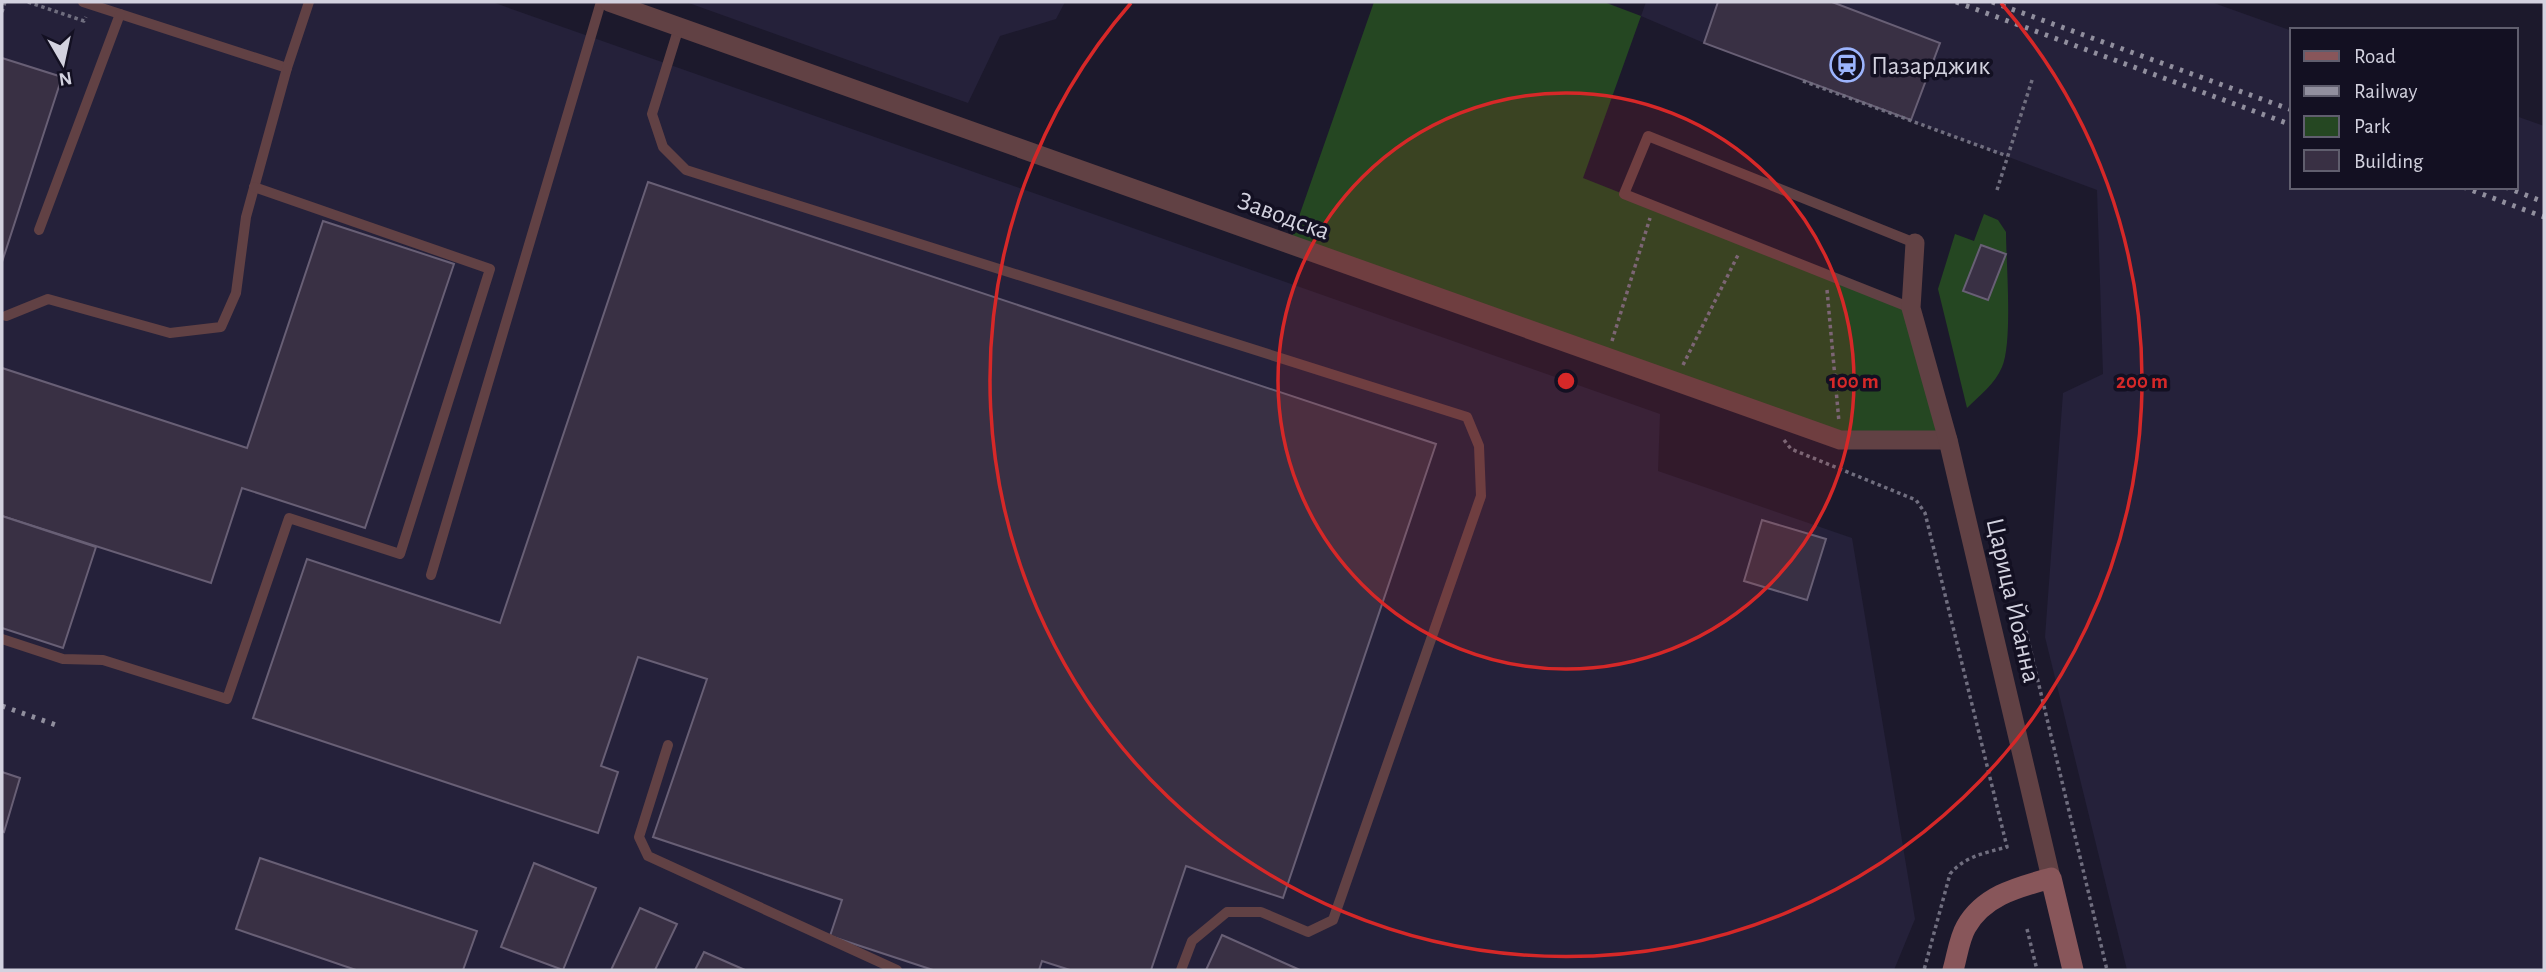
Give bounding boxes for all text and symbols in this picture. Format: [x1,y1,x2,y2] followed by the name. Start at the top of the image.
[28,28,98,98] north arrow
[2290,28,2518,189] legend
[1828,46,1866,84] station icon: Пазарджик
[2354,46,2396,67] text: Road
[1871,53,1990,79] place label: Пазарджик
[57,68,73,89] text: N
[2354,81,2417,102] text: Railway
[2354,116,2391,137] text: Park
[2354,151,2424,172] text: Building
[1234,187,1333,245] street label: Заводска
[1554,369,1578,393] centre of rings
[1829,371,1879,392] text: 100 m
[2116,371,2168,392] text: 200 m
[1981,515,2045,685] street label: Царица Йоанна

